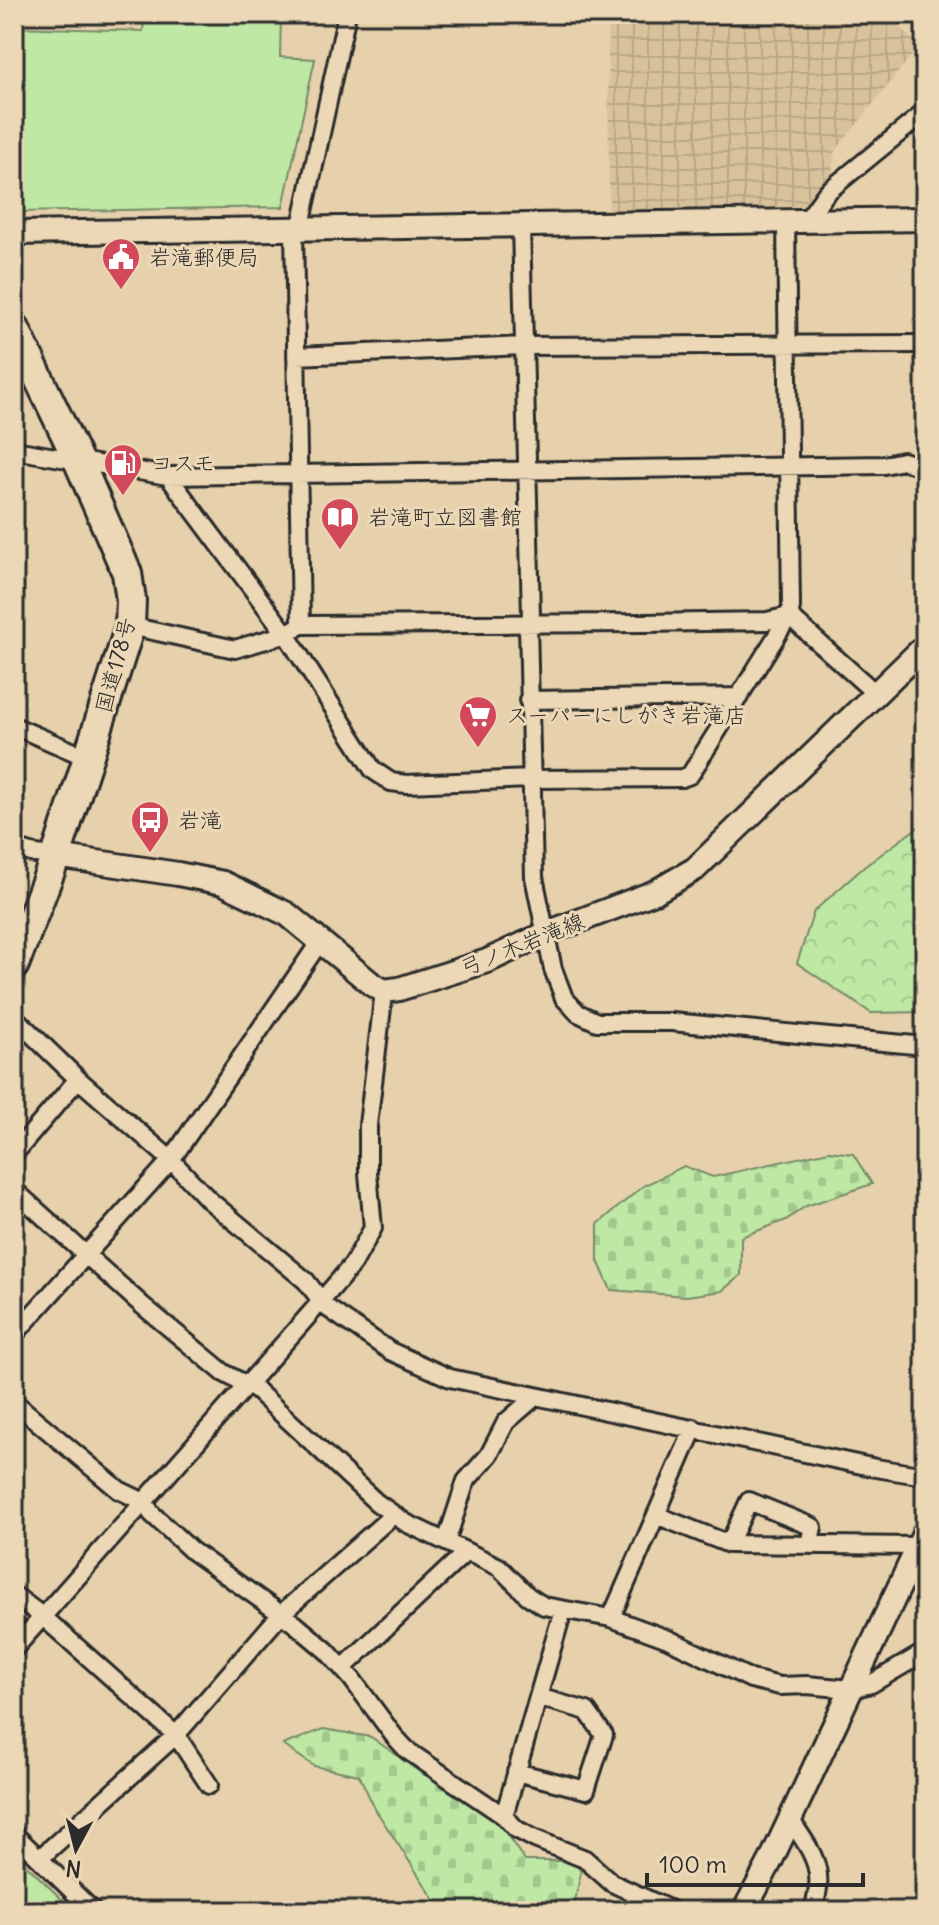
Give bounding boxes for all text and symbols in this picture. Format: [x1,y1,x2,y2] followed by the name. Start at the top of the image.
[100,236,142,291] public building icon: 岩滝郵便局
[149,243,259,271] place label: 岩滝郵便局
[102,442,144,497] fuel station icon: コスモ
[151,449,216,477] place label: コスモ
[319,496,361,551] library icon: 岩滝町立図書館
[368,503,522,531] place label: 岩滝町立図書館
[89,614,141,716] street label: 国道178号
[457,694,499,749] supermarket icon: スーパーにしがき岩滝店
[506,701,746,729] place label: スーパーにしがき岩滝店
[129,799,171,854] bus stop icon: 岩滝
[178,806,222,834] place label: 岩滝
[456,906,588,982] street label: 弓ノ木岩滝線
[36,1809,116,1889] north arrow
[647,1837,863,1887] scale bar
[659,1849,727,1879] text: 100 m
[64,1854,83,1884] text: N

